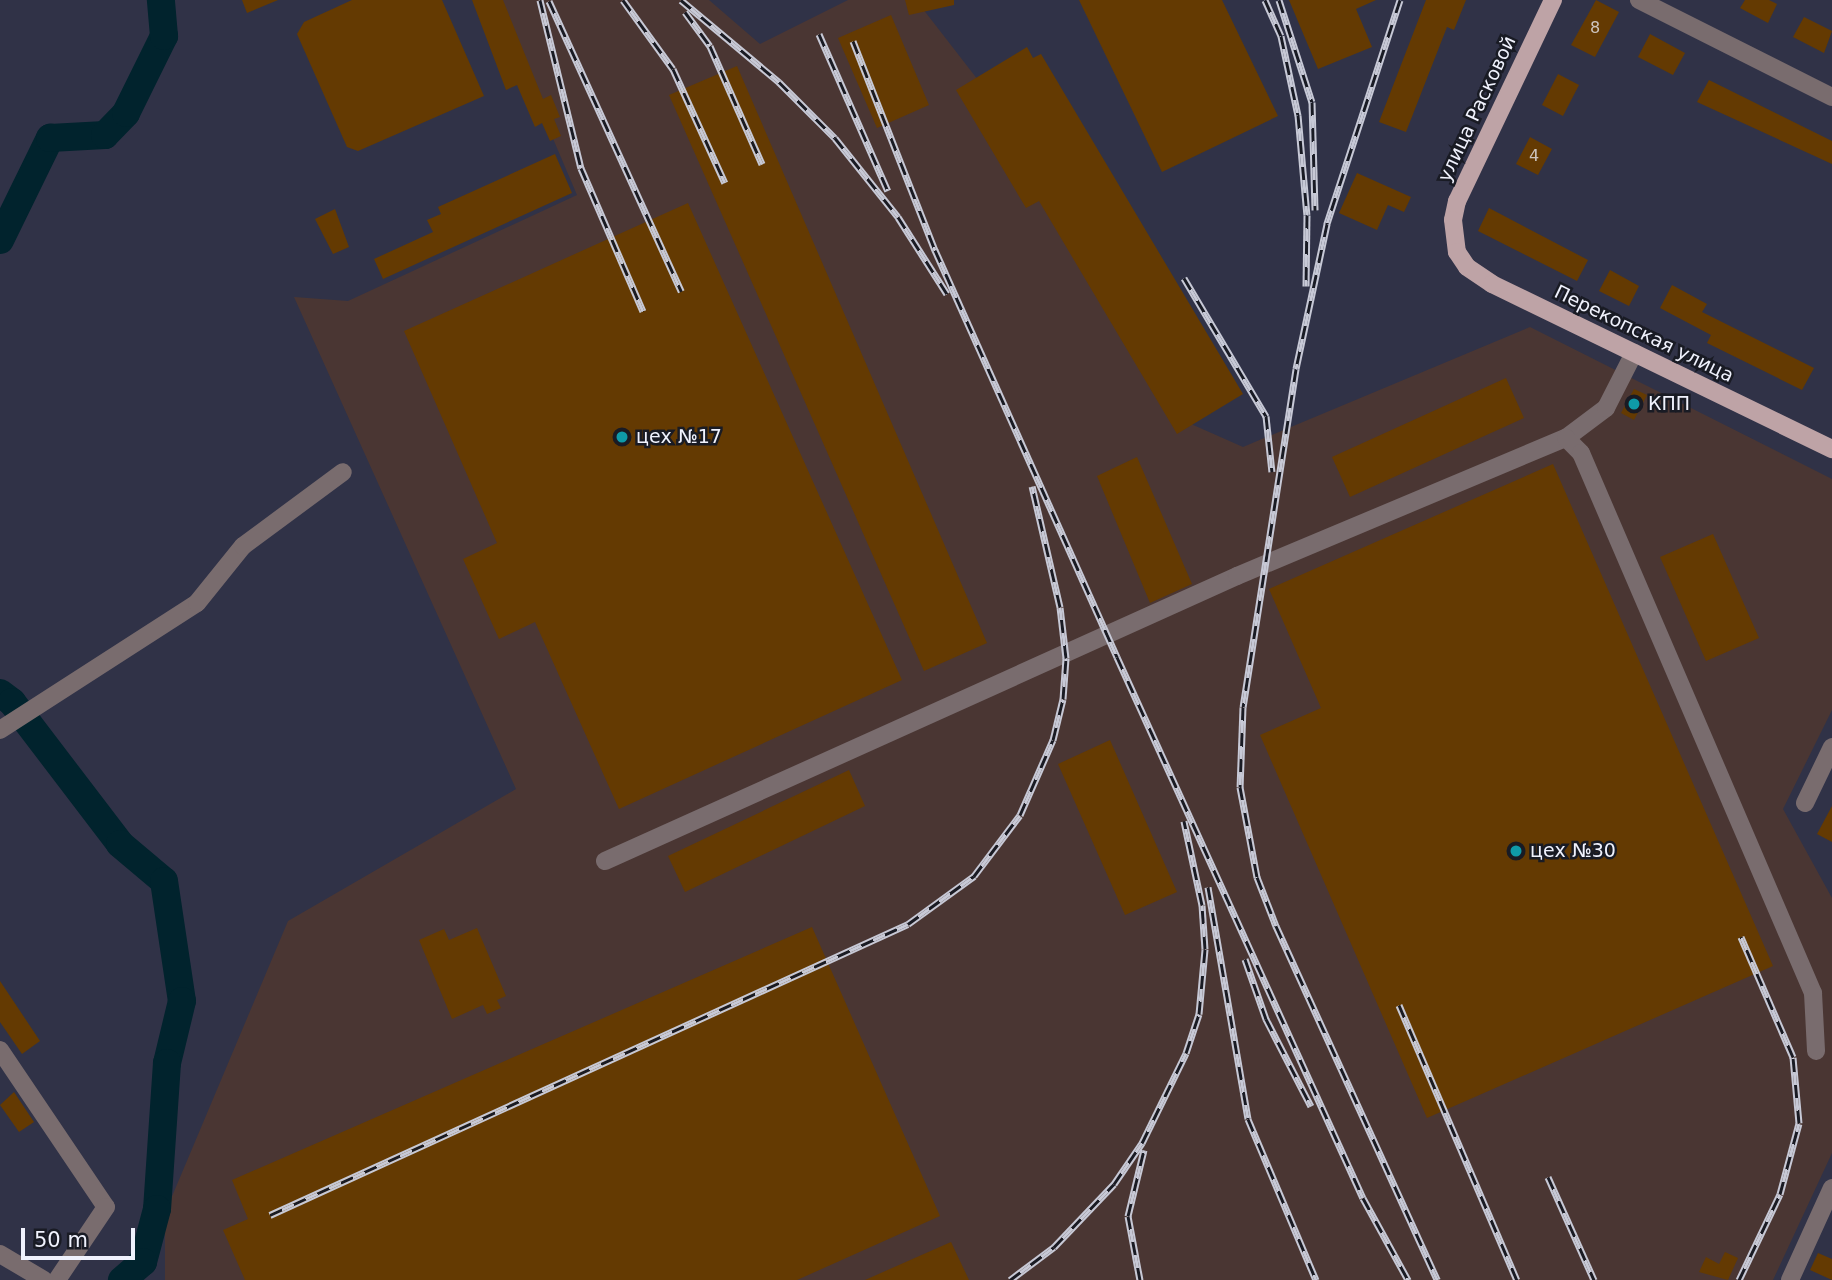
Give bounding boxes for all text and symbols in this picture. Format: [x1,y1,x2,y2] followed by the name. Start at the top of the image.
[1590,18,1600,38] house number: 8
[1433,33,1521,185] street label: улица Расковой
[1529,146,1539,166] house number: 4
[1551,281,1737,387] street label: Перекопская улица
[1648,393,1690,415] place label: КПП
[1626,396,1642,412] marker: КПП
[636,426,722,448] place label: цех №17
[614,429,630,445] marker: цех №17
[1530,840,1616,862] place label: цех №30
[1508,843,1524,859] marker: цех №30
[24,1214,138,1258] scale bar
[34,1228,88,1252] text: 50 m

